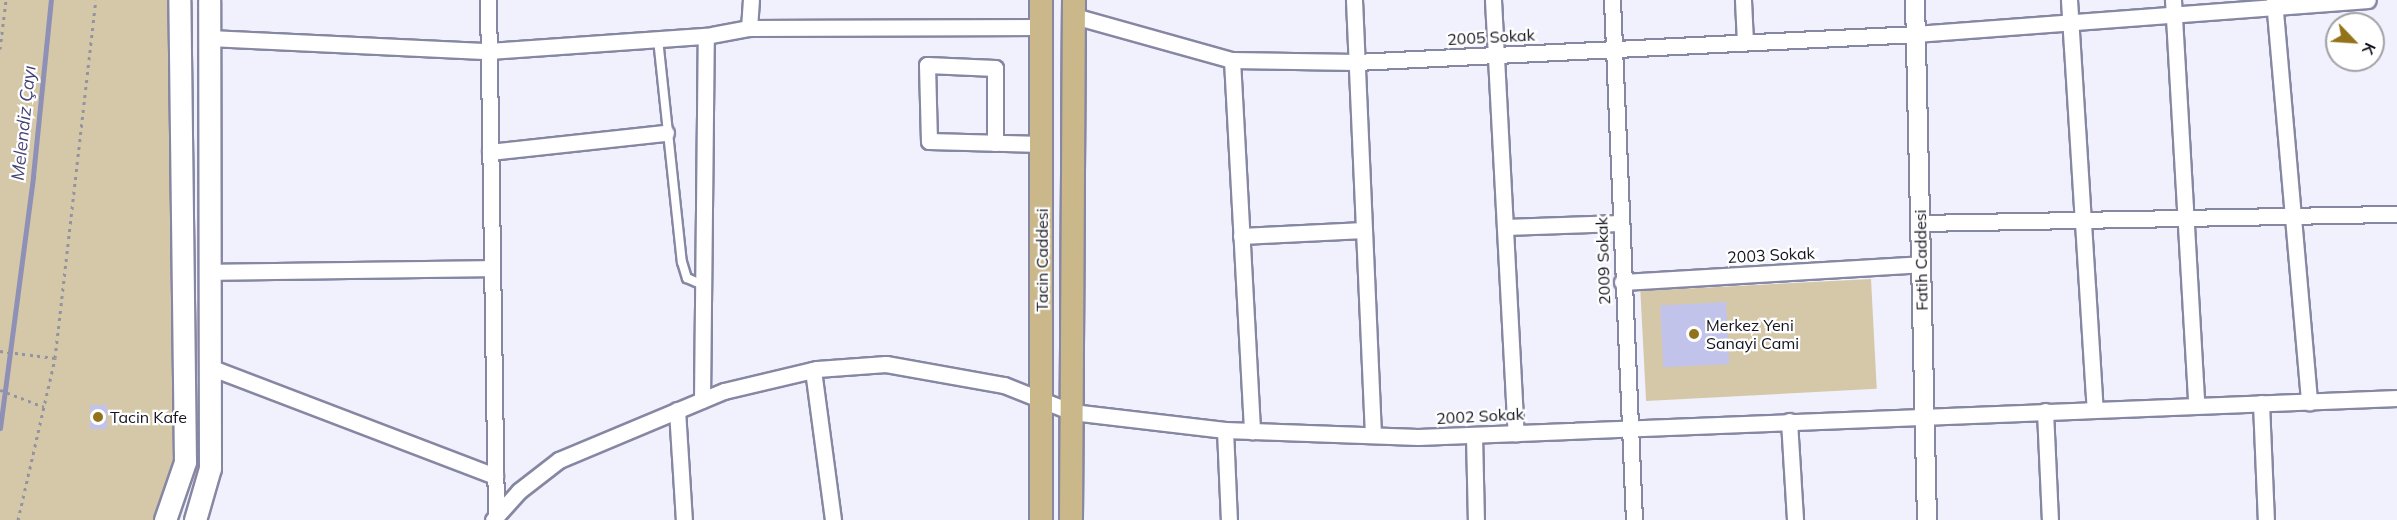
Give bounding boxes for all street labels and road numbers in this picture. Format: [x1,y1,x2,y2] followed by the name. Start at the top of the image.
[1447,25,1535,49] street label: 2005 Sokak
[1032,208,1052,312] street label: Tacin Caddesi
[1911,209,1931,311] street label: Fatih Caddesi
[1592,217,1614,305] street label: 2009 Sokak
[1727,243,1815,267] street label: 2003 Sokak
[1436,404,1524,428] street label: 2002 Sokak

